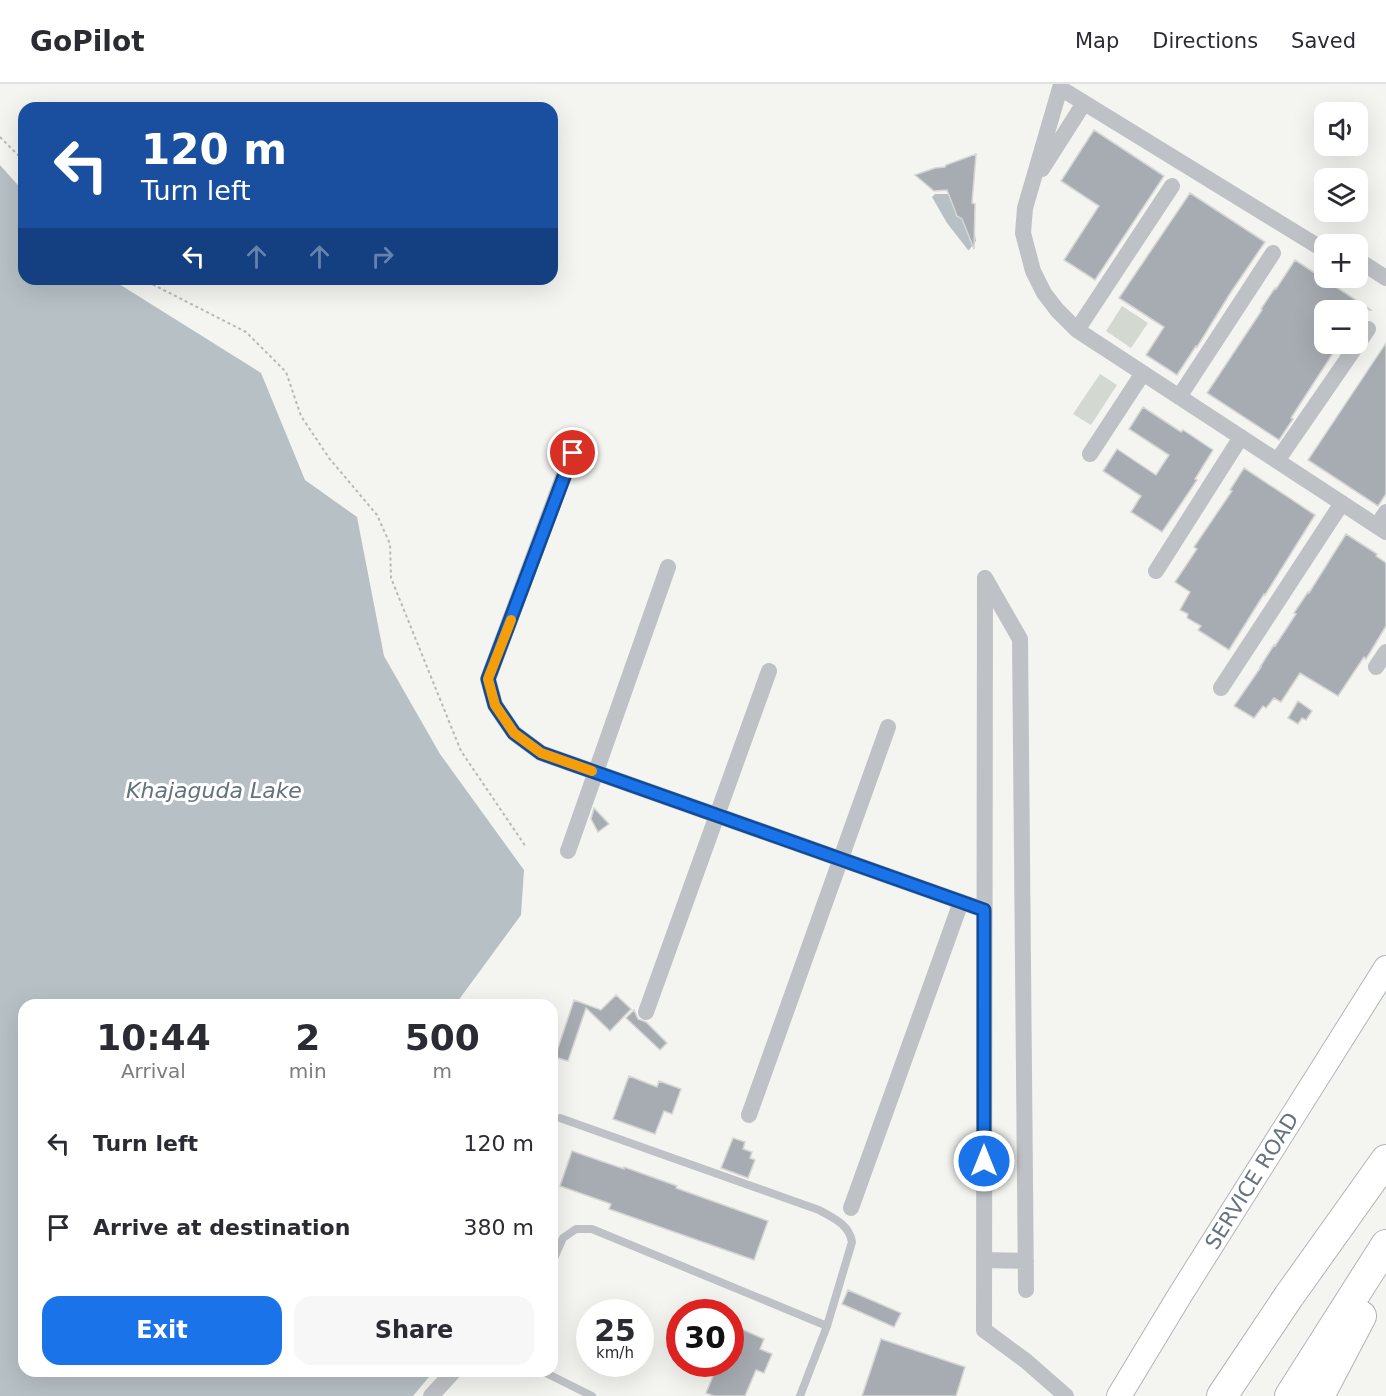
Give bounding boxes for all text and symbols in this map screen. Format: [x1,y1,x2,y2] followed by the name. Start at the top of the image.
[30,25,145,58] text: GoPilot
[1075,29,1119,53] text: Map
[1152,29,1258,53] text: Directions
[1291,29,1356,53] text: Saved
[1314,102,1368,354] map controls
[1314,102,1368,156] button: sound
[141,125,287,174] text: 120 m
[42,126,120,204] icon: left
[1314,168,1368,222] button: layers
[141,175,251,206] text: Turn left
[1314,234,1368,288] button: +
[177,240,210,273] icon: left
[240,240,273,273] icon: ahead
[303,240,336,273] icon: ahead
[366,240,399,273] icon: right
[1314,300,1368,354] button: −
[547,427,598,478] pin
[556,436,589,469] icon: arrive
[126,778,302,803] water label: Khajaguda Lake
[96,1017,211,1058] text: 10:44
[295,1017,320,1058] text: 2
[405,1017,480,1058] text: 500
[121,1059,186,1083] text: Arrival
[289,1059,327,1083] text: min
[433,1059,452,1083] text: m
[1200,1108,1304,1254] street label: SERVICE ROAD
[42,1127,75,1160] icon: left
[952,1129,1016,1193] position arrow
[93,1131,198,1156] text: Turn left
[464,1131,534,1156] text: 120 m
[42,1211,75,1244] icon: arrive
[93,1215,350,1240] text: Arrive at destination
[464,1215,534,1240] text: 380 m
[42,1296,282,1365] button: Exit
[294,1296,534,1365] button: Share
[666,1299,744,1377] speed limit sign: 30
[594,1313,636,1348] text: 25
[596,1344,634,1362] text: km/h

